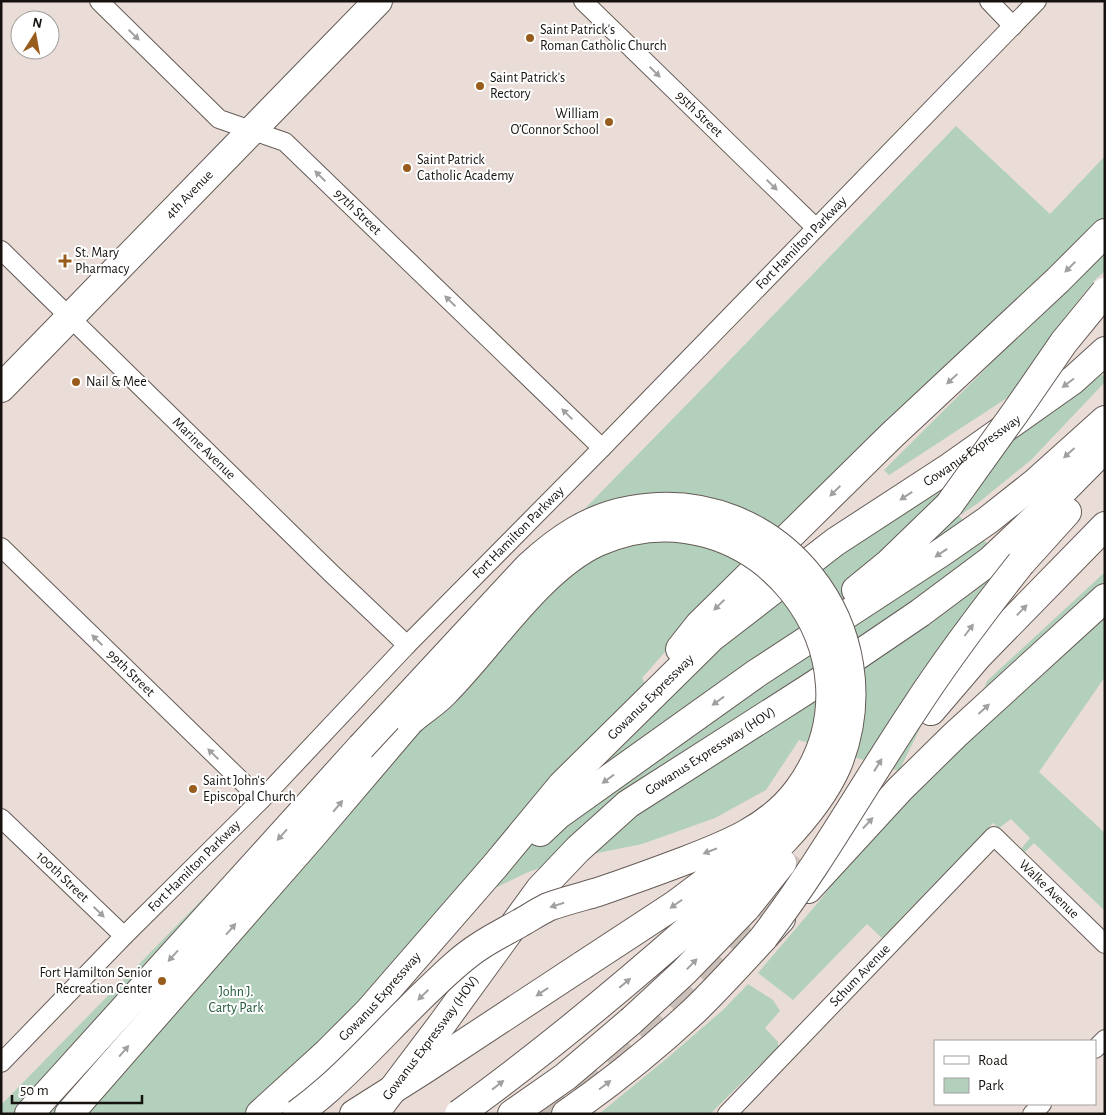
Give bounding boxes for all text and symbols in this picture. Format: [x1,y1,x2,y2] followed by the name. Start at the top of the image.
[10,10,60,60] north arrow
[31,15,43,31] text: N
[540,23,667,53] place label: Saint Patrick's Roman Catholic Church
[127,29,139,41] one-way arrow
[524,32,536,44] marker: Saint Patrick's Roman Catholic Church
[649,66,661,78] one-way arrow
[490,71,565,101] place label: Saint Patrick's Rectory
[474,80,486,92] marker: Saint Patrick's Rectory
[673,88,726,140] street label: 95th Street
[510,107,599,137] place label: William O’Connor School
[603,116,615,128] marker: William O’Connor School
[417,153,514,183] place label: Saint Patrick Catholic Academy
[401,162,413,174] marker: Saint Patrick Catholic Academy
[163,168,216,222] street label: 4th Avenue
[315,170,327,182] one-way arrow
[766,179,778,191] one-way arrow
[331,186,384,238] street label: 97th Street
[753,194,850,292] street label: Fort Hamilton Parkway
[75,246,129,276] place label: St. Mary Pharmacy
[59,255,71,267] marker: St. Mary Pharmacy
[1065,261,1077,273] one-way arrow
[444,295,456,307] one-way arrow
[947,373,959,385] one-way arrow
[86,375,147,389] place label: Nail & Mee
[70,376,82,388] marker: Nail & Mee
[1061,378,1075,388] one-way arrow
[561,408,573,420] one-way arrow
[921,412,1023,489] street label: Gowanus Expressway
[170,415,238,482] street label: Marine Avenue
[1063,447,1075,459] one-way arrow
[470,484,567,581] street label: Fort Hamilton Parkway
[829,485,841,497] one-way arrow
[900,491,913,501] one-way arrow
[934,548,948,558] one-way arrow
[713,599,725,611] one-way arrow
[1016,604,1028,616] one-way arrow
[964,623,974,637] one-way arrow
[91,634,103,646] one-way arrow
[104,647,158,700] street label: 99th Street
[605,652,697,743] street label: Gowanus Expressway
[711,696,725,706] one-way arrow
[977,703,989,715] one-way arrow
[643,704,778,798] street label: Gowanus Expressway (HOV)
[208,748,220,760] one-way arrow
[874,758,883,772] one-way arrow
[203,774,296,804] place label: Saint John's Episcopal Church
[601,774,615,784] one-way arrow
[187,783,199,795] marker: Saint John's Episcopal Church
[332,800,343,813] one-way arrow
[146,818,243,915] street label: Fort Hamilton Parkway
[862,818,874,830] one-way arrow
[276,828,287,841] one-way arrow
[702,847,717,855] one-way arrow
[33,849,92,905] street label: 100th Street
[1016,857,1082,921] street label: Walke Avenue
[669,899,682,909] one-way arrow
[549,901,564,909] one-way arrow
[93,906,105,918] one-way arrow
[225,923,237,935] one-way arrow
[827,942,893,1009] street label: Schum Avenue
[167,949,179,961] one-way arrow
[336,949,424,1044] street label: Gowanus Expressway
[686,958,698,970] one-way arrow
[40,966,152,996] place label: Fort Hamilton Senior Recreation Center
[380,973,482,1103] street label: Gowanus Expressway (HOV)
[156,975,168,987] marker: Fort Hamilton Senior Recreation Center
[618,978,631,989] one-way arrow
[208,985,264,1015] park label: John J. Carty Park
[536,987,549,997] one-way arrow
[417,989,429,1001] one-way arrow
[934,1040,1096,1105] legend
[118,1044,129,1057] one-way arrow
[978,1053,1008,1068] text: Road
[12,1072,142,1104] scale bar
[978,1078,1004,1093] text: Park
[491,1079,504,1090] one-way arrow
[598,1080,611,1091] one-way arrow
[20,1083,49,1098] text: 50 m

